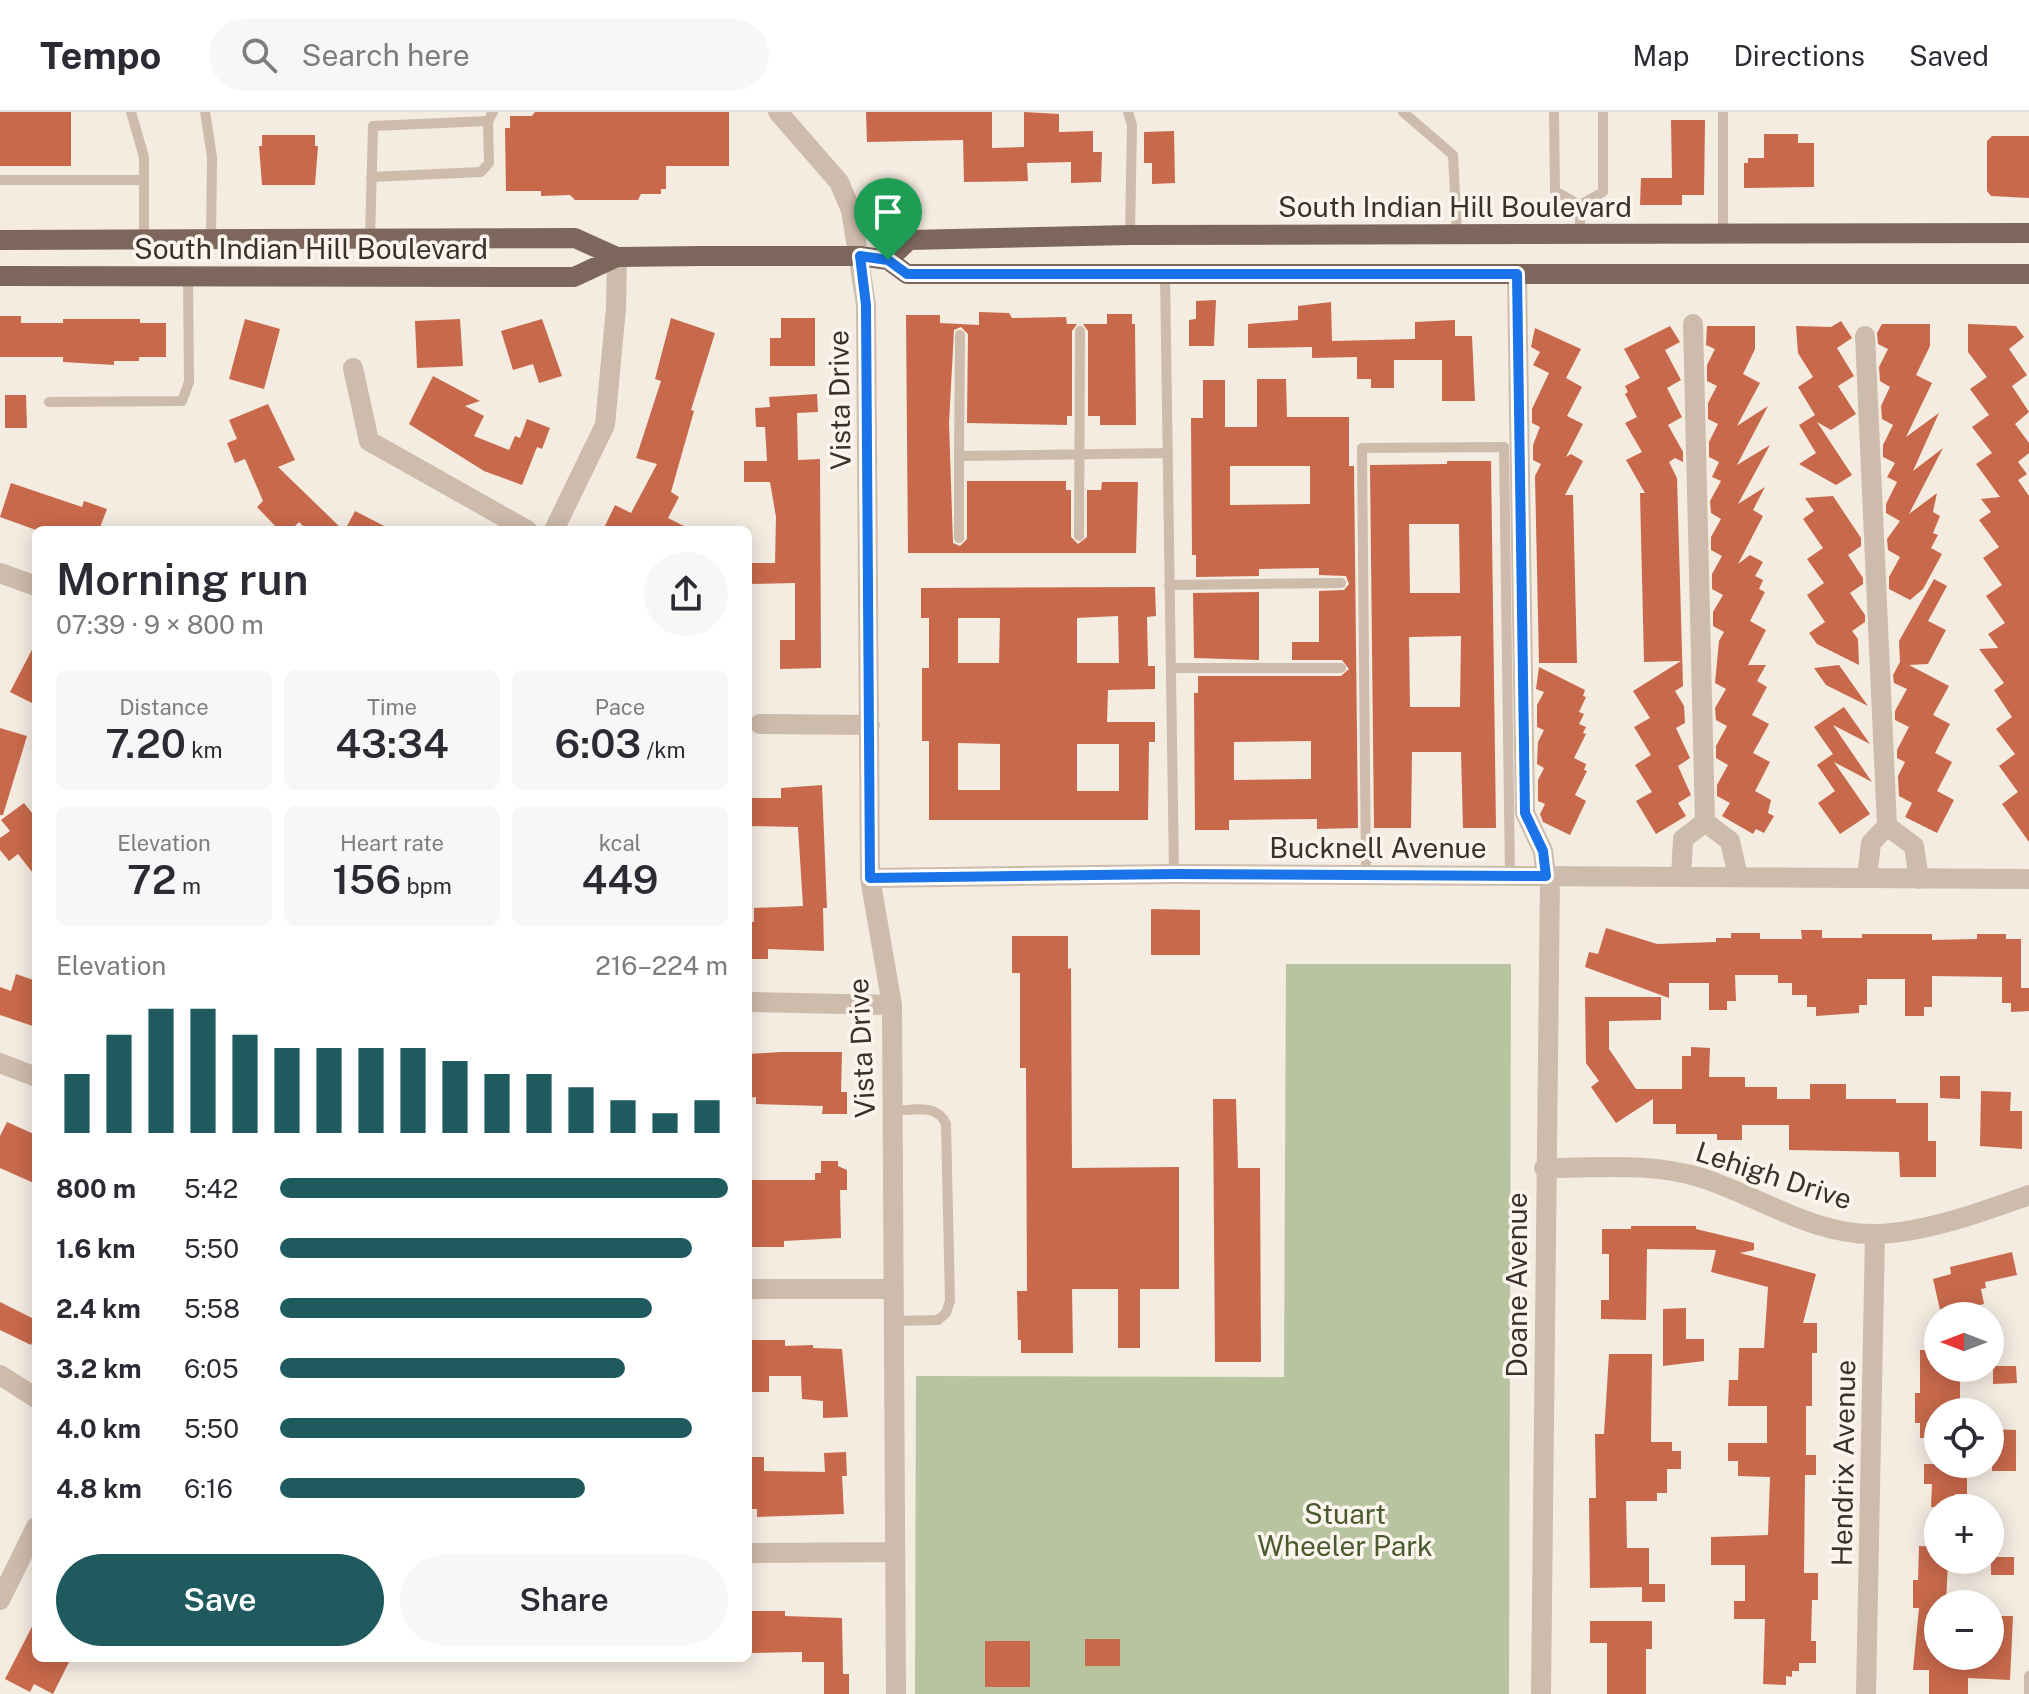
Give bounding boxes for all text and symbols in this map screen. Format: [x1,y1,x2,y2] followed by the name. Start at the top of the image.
[209,19,769,91] search box
[40,33,161,78] text: Tempo
[237,33,281,77] icon: search
[301,37,470,73] text: Search here
[1633,39,1689,72] text: Map
[1733,39,1865,72] text: Directions
[1909,39,1989,72] text: Saved
[854,178,922,260] pin
[866,190,910,234] icon: arrive
[1278,190,1632,223] street label: South Indian Hill Boulevard
[134,232,488,265] street label: South Indian Hill Boulevard
[821,330,857,470] street label: Vista Drive
[644,552,728,636] button: share
[56,553,309,605] text: Morning run
[56,609,264,640] text: 07:39 · 9 × 800 m
[119,694,209,720] text: Distance
[367,694,417,720] text: Time
[595,694,645,720] text: Pace
[105,720,186,767] text: 7.20
[335,720,449,767] text: 43:34
[554,720,641,767] text: 6:03
[186,737,223,763] text: km
[641,737,686,763] text: /km
[117,830,211,856] text: Elevation
[340,830,444,856] text: Heart rate
[599,830,641,856] text: kcal
[1269,831,1487,864] street label: Bucknell Avenue
[127,856,177,903] text: 72
[332,856,401,903] text: 156
[581,856,659,903] text: 449
[177,873,201,899] text: m
[401,873,452,899] text: bpm
[56,950,166,981] text: Elevation
[595,950,728,981] text: 216–224 m
[841,977,881,1119] street label: Vista Drive
[1692,1134,1856,1216] street label: Lehigh Drive
[56,1173,136,1204] text: 800 m
[184,1173,238,1204] text: 5:42
[1500,1192,1533,1378] street label: Doane Avenue
[56,1233,136,1264] text: 1.6 km
[184,1233,239,1264] text: 5:50
[56,1293,141,1324] text: 2.4 km
[184,1293,240,1324] text: 5:58
[1924,1302,2004,1382] north arrow
[1924,1302,2004,1670] map controls
[56,1353,142,1384] text: 3.2 km
[184,1353,239,1384] text: 6:05
[1825,1359,1861,1567] street label: Hendrix Avenue
[1924,1398,2004,1478] button: locate
[56,1413,141,1444] text: 4.0 km
[184,1413,239,1444] text: 5:50
[56,1473,142,1504] text: 4.8 km
[184,1473,233,1504] text: 6:16
[1924,1494,2004,1574] button: +
[1257,1497,1433,1562] park label: Stuart Wheeler Park
[56,1554,384,1646] button: Save
[400,1554,728,1646] button: Share
[1924,1590,2004,1670] button: −

